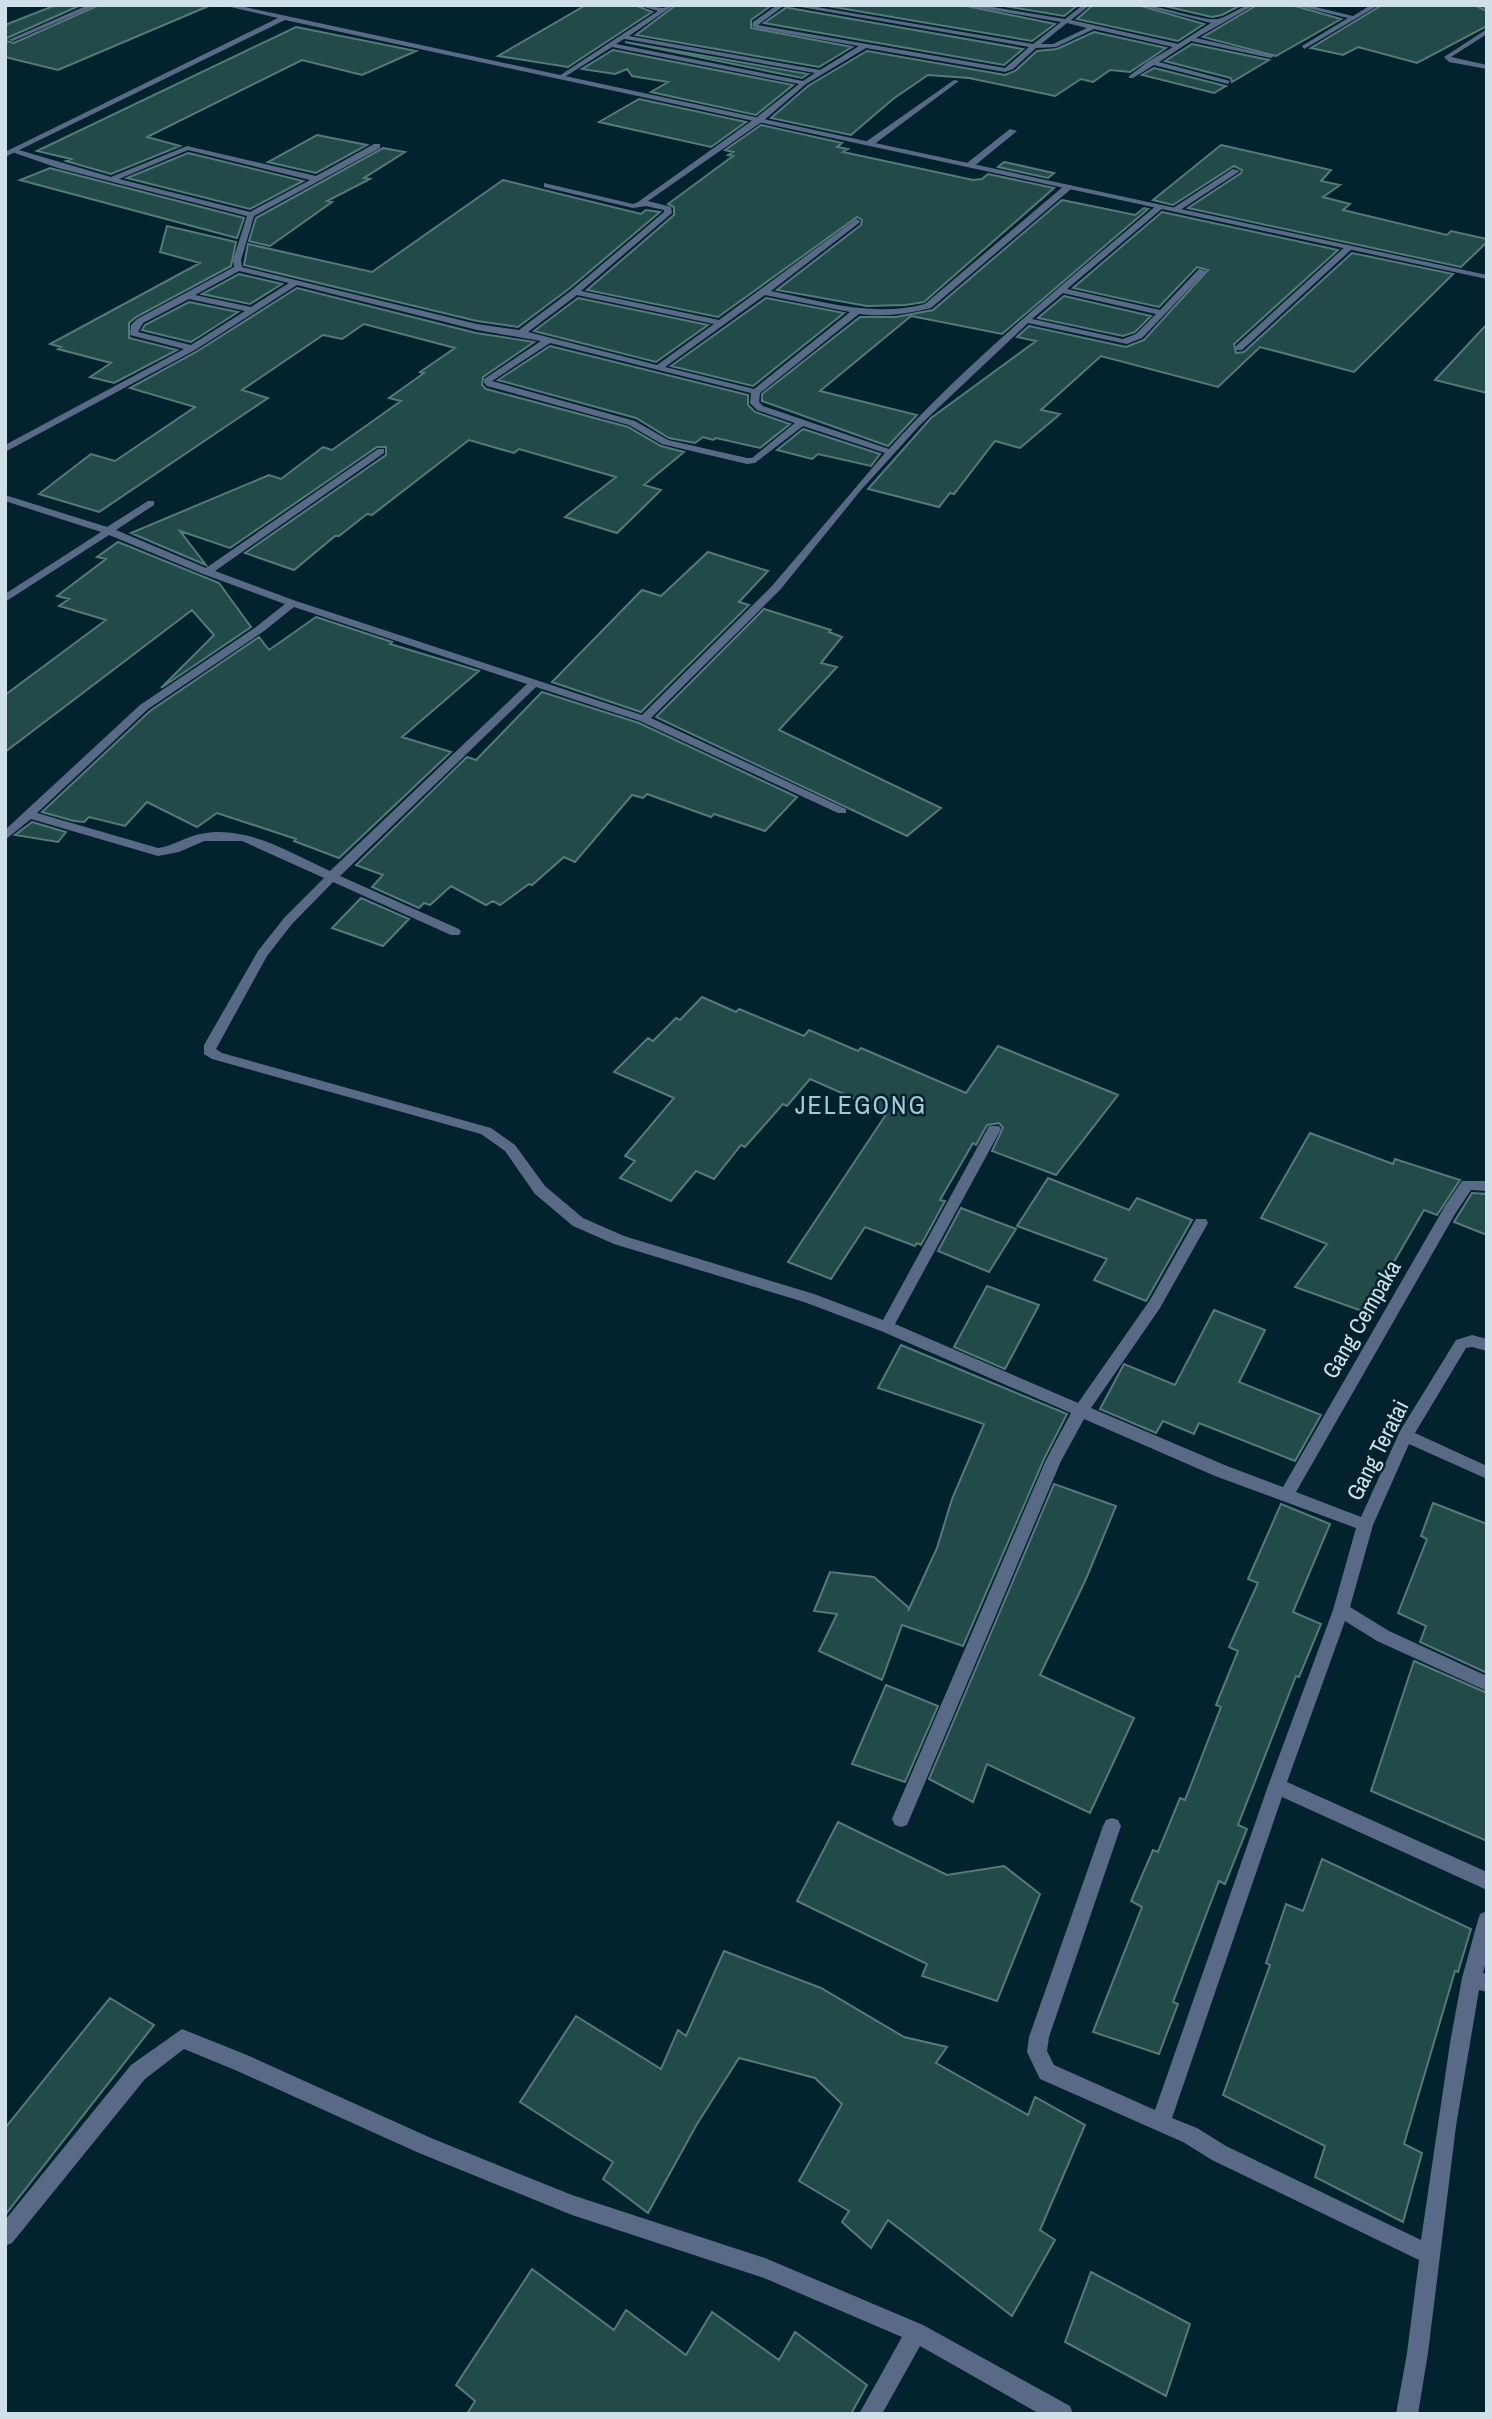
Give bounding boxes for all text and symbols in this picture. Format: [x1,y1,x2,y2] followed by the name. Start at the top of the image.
[795,1087,927,1122] district label: JELEGONG
[1315,1254,1408,1384] street label: Gang Cempaka
[1339,1395,1415,1505] street label: Gang Teratai

